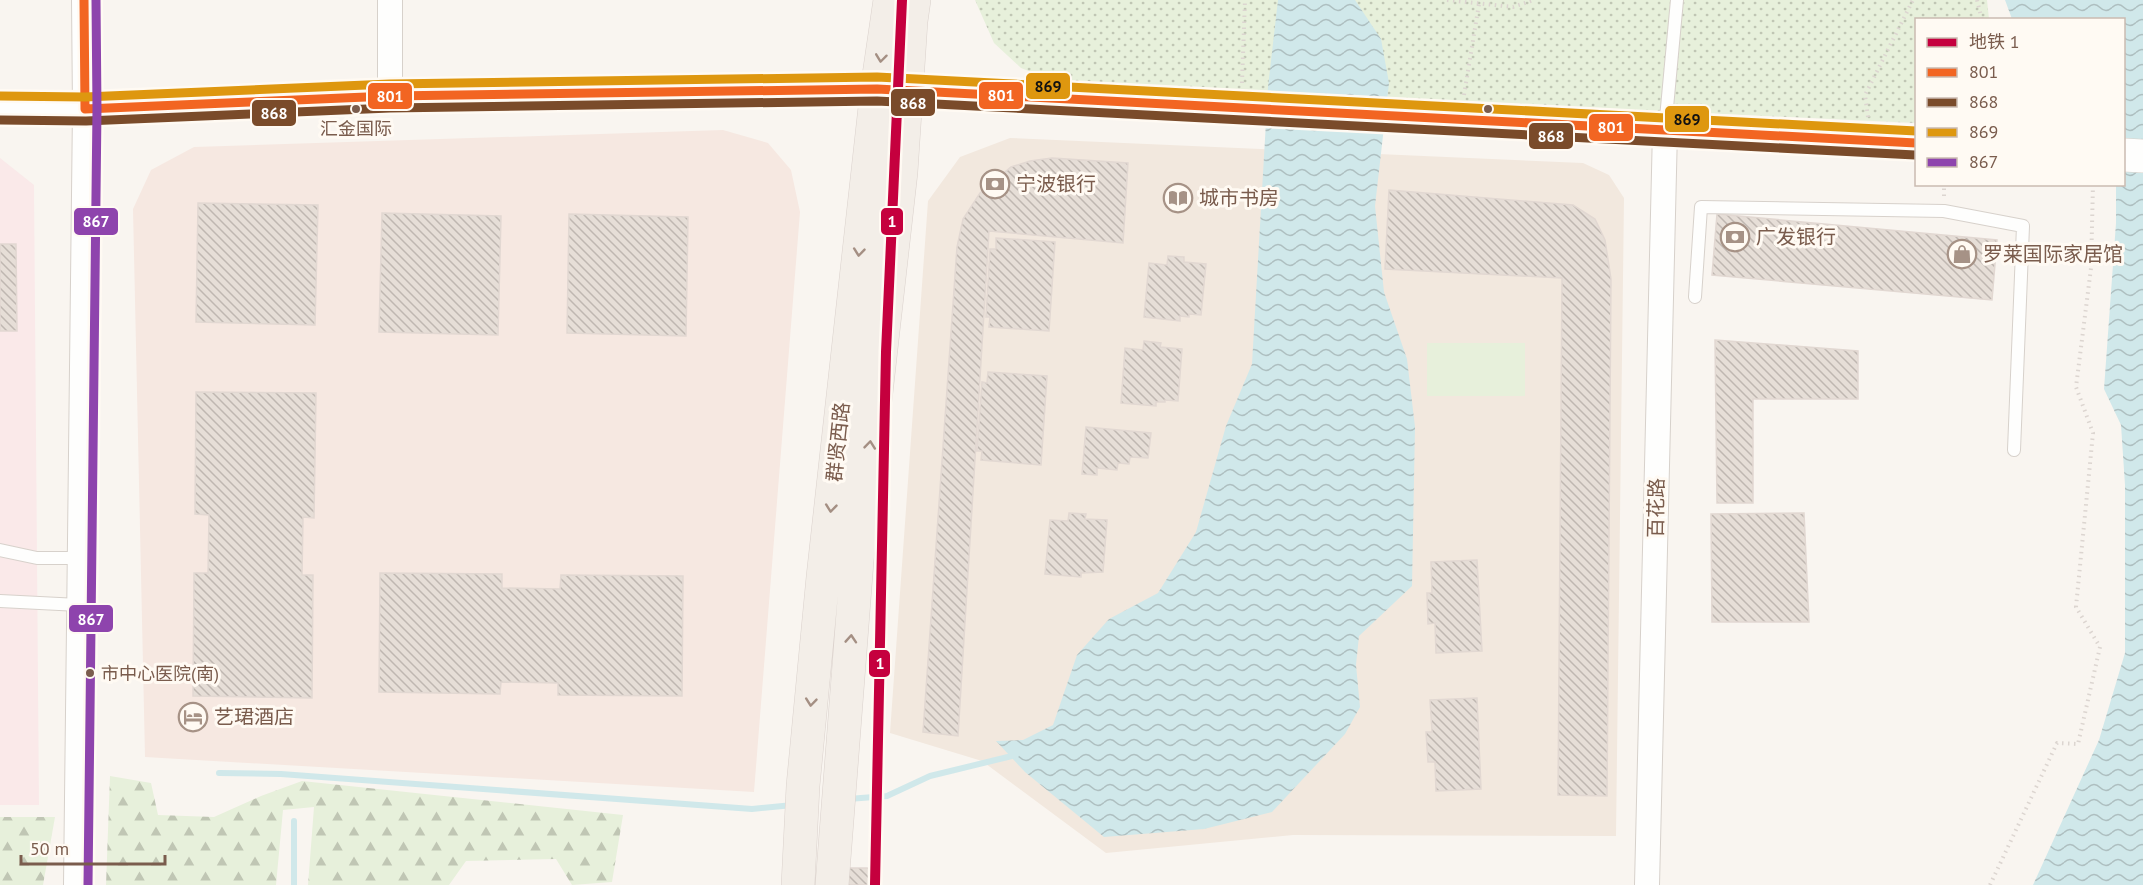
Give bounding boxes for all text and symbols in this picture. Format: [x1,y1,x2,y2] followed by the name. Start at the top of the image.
[1915,18,2125,186] legend
[1969,30,2020,53] text: 地铁 1
[875,53,888,62] one-way arrow
[1969,60,1998,83] text: 801
[1025,72,1071,100] line badge: 869
[1034,76,1062,96] text: 869
[978,81,1024,110] line badge: 801
[367,82,413,110] line badge: 801
[987,85,1015,105] text: 801
[376,86,404,106] text: 801
[890,88,936,117] line badge: 868
[1969,90,1998,113] text: 868
[899,93,927,113] text: 868
[251,99,297,127] line badge: 868
[260,103,288,123] text: 868
[350,103,362,115] marker: 汇金国际
[1482,103,1494,115] unlabelled marker
[1664,105,1710,133] line badge: 869
[1673,109,1701,129] text: 869
[1588,113,1634,142] line badge: 801
[320,117,392,140] place label: 汇金国际
[1597,117,1625,137] text: 801
[1969,120,1998,143] text: 869
[1528,122,1574,150] line badge: 868
[1537,126,1565,146] text: 868
[1969,150,1998,173] text: 867
[979,168,1011,200] bank icon: 宁波银行
[1016,171,1096,197] place label: 宁波银行
[1162,182,1194,214] library icon: 城市书房
[1199,185,1279,211] place label: 城市书房
[73,207,119,236] line badge: 867
[880,207,904,236] line badge: 1
[82,211,110,231] text: 867
[887,211,897,231] text: 1
[1719,221,1751,253] bank icon: 广发银行
[1756,224,1836,250] place label: 广发银行
[1946,238,1978,270] shop icon: 罗莱国际家居馆
[1983,241,2123,267] place label: 罗莱国际家居馆
[853,247,866,256] one-way arrow
[821,401,855,483] street label: 群贤西路
[863,440,876,449] one-way arrow
[1642,478,1670,538] street label: 百花路
[825,503,838,513] one-way arrow
[68,604,114,633] line badge: 867
[77,609,105,629] text: 867
[844,634,857,643] one-way arrow
[868,649,891,678] line badge: 1
[875,653,885,673] text: 1
[101,662,219,685] place label: 市中心医院(南)
[84,667,96,679] marker: 市中心医院(南)
[805,697,818,707] one-way arrow
[177,701,209,733] hotel icon: 艺珺酒店
[214,704,294,730] place label: 艺珺酒店
[21,828,165,866] scale bar
[30,837,69,860] text: 50 m

